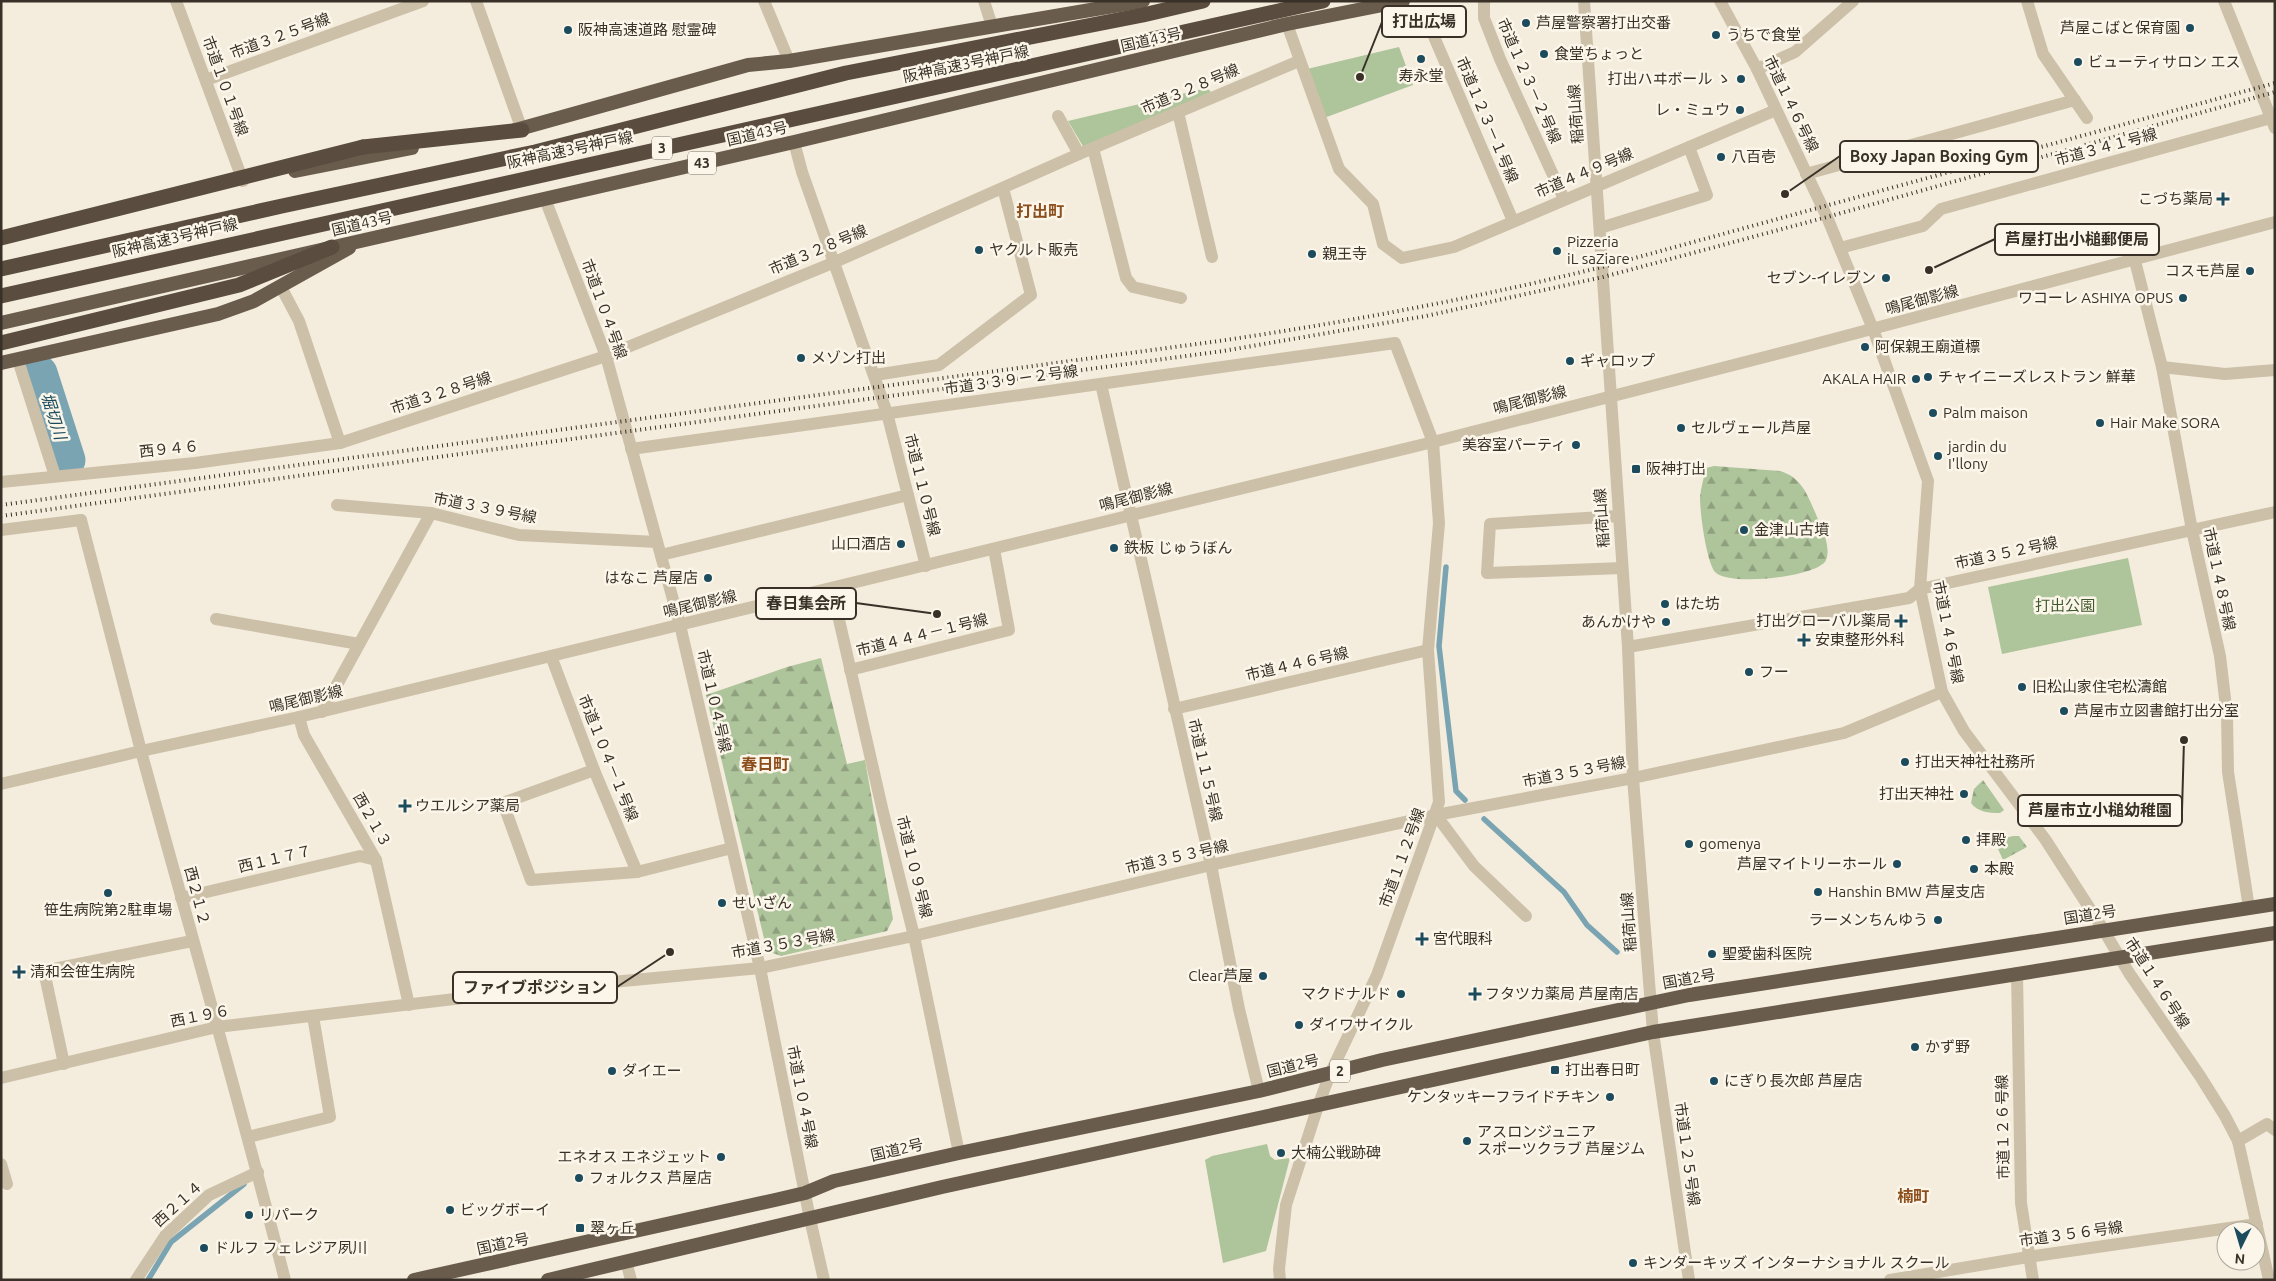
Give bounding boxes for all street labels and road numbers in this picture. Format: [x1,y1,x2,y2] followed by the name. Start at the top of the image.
[228,10,332,61] street label: 市道３２５号線
[1494,16,1565,146] street label: 市道１２３－２号線
[1119,24,1183,55] street label: 国道43号
[200,34,251,138] street label: 市道１０１号線
[901,42,1030,85] street label: 阪神高速3号神戸線
[1761,53,1822,155] street label: 市道１４６号線
[1453,54,1522,185] street label: 市道１２３－１号線
[1138,60,1241,117] street label: 市道３２８号線
[1565,84,1586,145] street label: 稲荷山線
[725,118,789,149] street label: 国道43号
[2053,125,2159,168] street label: 市道３４１号線
[505,128,634,171] street label: 阪神高速3号神戸線
[652,136,672,160] road number: 3
[1532,144,1635,201] street label: 市道４４９号線
[688,152,716,174] road number: 43
[330,208,394,239] street label: 国道43号
[110,215,239,260] street label: 阪神高速3号神戸線
[766,221,869,278] street label: 市道３２８号線
[579,257,630,361] street label: 市道１０４号線
[1883,282,1960,317] street label: 鳴尾御影線
[943,362,1079,397] street label: 市道３３９－２号線
[388,368,493,417] street label: 市道３２８号線
[1491,382,1568,417] street label: 鳴尾御影線
[902,432,943,538] street label: 市道１１０号線
[138,437,200,460] street label: 西９４６
[1097,479,1174,514] street label: 鳴尾御影線
[1591,488,1612,549] street label: 稲荷山線
[432,489,538,526] street label: 市道３３９号線
[2200,526,2239,632] street label: 市道１４８号線
[1953,533,2059,572] street label: 市道３５２号線
[1930,579,1967,685] street label: 市道１４６号線
[661,587,738,620] street label: 鳴尾御影線
[854,610,989,659] street label: 市道４４４－１号線
[1244,643,1350,684] street label: 市道４４６号線
[694,648,735,754] street label: 市道１０４号線
[267,682,344,715] street label: 鳴尾御影線
[575,692,642,824] street label: 市道１０４－１号線
[1185,717,1226,823] street label: 市道１１５号線
[1521,753,1627,790] street label: 市道３５３号線
[350,790,395,850] street label: 西２１３
[1376,806,1427,910] street label: 市道１１２号線
[894,814,935,920] street label: 市道１０９号線
[1124,836,1230,877] street label: 市道３５３号線
[236,842,313,875] street label: 西１１７７
[182,865,213,927] street label: 西２１２
[1618,892,1639,953] street label: 稲荷山線
[2062,902,2118,927] street label: 国道2号
[730,926,836,961] street label: 市道３５３号線
[2122,934,2193,1031] street label: 市道１４６号線
[1661,965,1717,992] street label: 国道2号
[169,1001,231,1030] street label: 西１９６
[784,1044,821,1150] street label: 市道１０４号線
[1265,1051,1321,1080] street label: 国道2号
[1330,1060,1350,1082] road number: 2
[1993,1074,2012,1180] street label: 市道１２６号線
[1672,1101,1703,1207] street label: 市道１２５号線
[869,1135,925,1164] street label: 国道2号
[150,1177,206,1230] street label: 西２１４
[2018,1218,2124,1249] street label: 市道３５６号線
[475,1230,531,1257] street label: 国道2号

